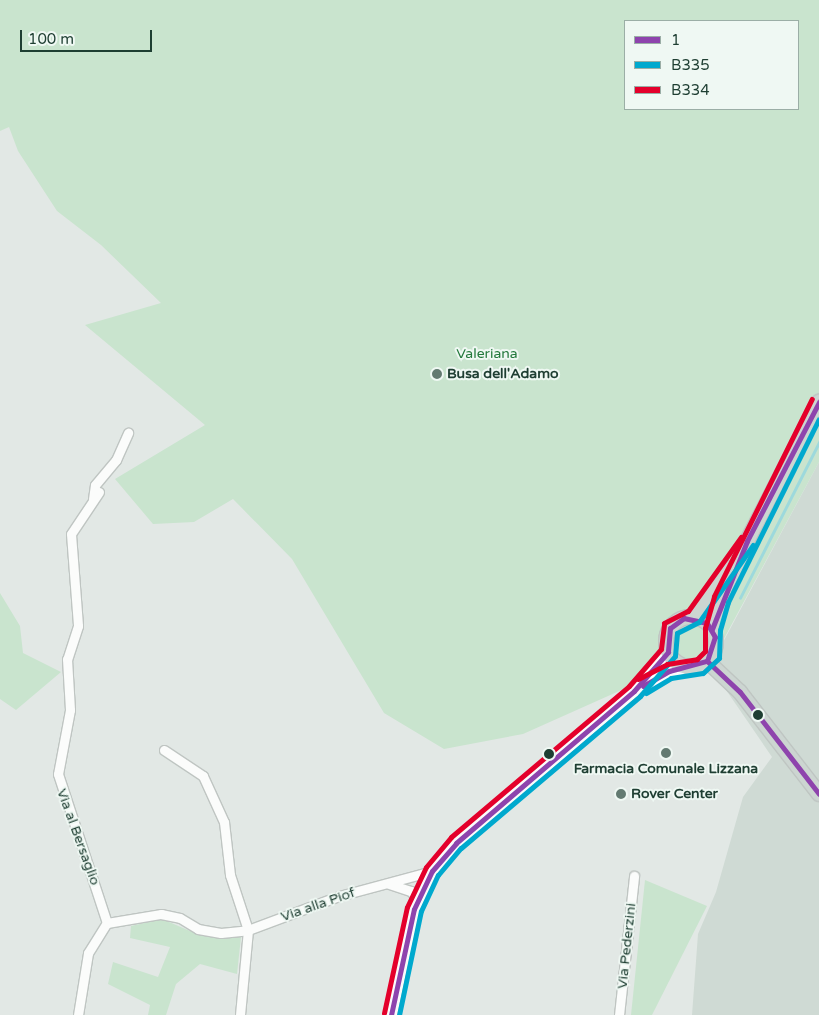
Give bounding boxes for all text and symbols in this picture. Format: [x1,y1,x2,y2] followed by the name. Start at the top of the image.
[22,20,155,52] scale bar
[624,20,799,110] legend
[28,30,74,48] text: 100 m
[671,31,680,49] text: 1
[671,56,710,74] text: B335
[671,81,710,99] text: B334
[456,346,518,362] park label: Valeriana
[447,366,559,382] place label: Busa dell'Adamo
[431,368,443,380] marker: Busa dell'Adamo
[753,710,763,720] unlabelled marker
[660,747,672,759] marker: Farmacia Comunale Lizzana
[544,749,554,759] unlabelled marker
[574,761,758,777] place label: Farmacia Comunale Lizzana
[53,786,103,888] street label: Via al Bersaglio
[631,786,718,802] place label: Rover Center
[615,788,627,800] marker: Rover Center
[279,884,357,926] street label: Via alla Piof
[614,902,640,990] street label: Via Pederzini

